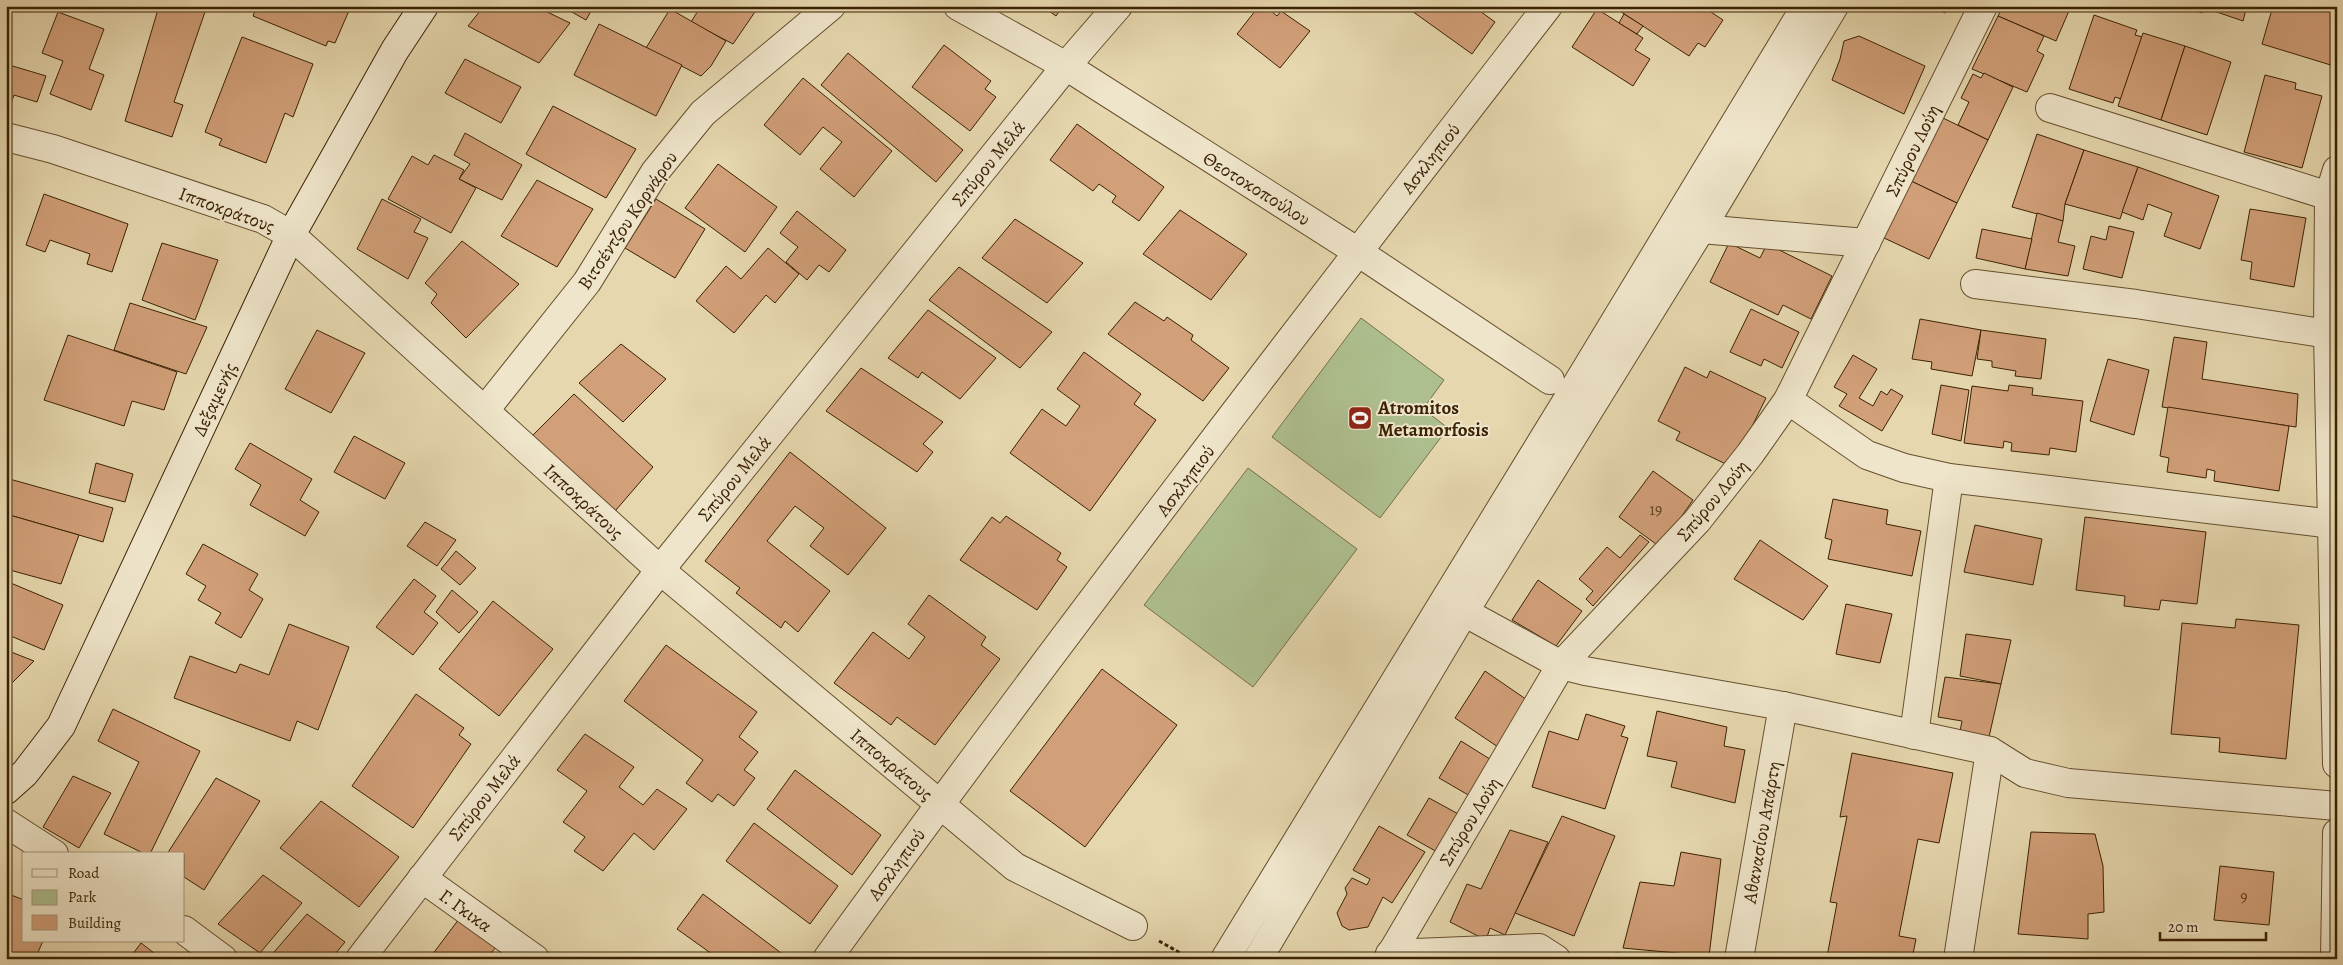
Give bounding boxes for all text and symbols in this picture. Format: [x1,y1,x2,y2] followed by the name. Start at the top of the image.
[1879,100,1946,201] street label: Σπύρου Λούη
[946,115,1031,212] street label: Σπύρου Μελά
[1394,118,1467,200] street label: Ασκληπιού
[1198,145,1315,232] street label: Θεοτοκοπούλου
[572,146,684,295] street label: Βιτσέντζου Κορνάρου
[175,181,278,239] street label: Ιπποκράτους
[187,358,243,441] street label: Δεξαμενής
[1377,395,1489,443] place label: Atromitos Metamorfosis
[1347,405,1373,431] sports icon: Atromitos Metamorfosis
[692,430,777,527] street label: Σπύρου Μελά
[1150,440,1221,522] street label: Ασκληπιού
[1671,454,1755,547] street label: Σπύρου Λούη
[538,458,629,546] street label: Ιπποκράτους
[1650,499,1662,521] house number: 19
[845,723,938,807] street label: Ιπποκράτους
[443,749,527,846] street label: Σπύρου Μελά
[1736,759,1787,906] street label: Αθανασίου Απάρτη
[1433,772,1507,871] street label: Σπύρου Λούη
[861,823,932,907] street label: Ασκληπιού
[22,852,185,942] legend
[68,863,100,883] text: Road
[434,883,497,939] street label: Γ. Γκικα
[2240,886,2248,908] house number: 9
[68,887,97,907] text: Park
[2160,910,2267,942] scale bar
[68,913,121,933] text: Building
[2168,917,2199,937] text: 20 m

